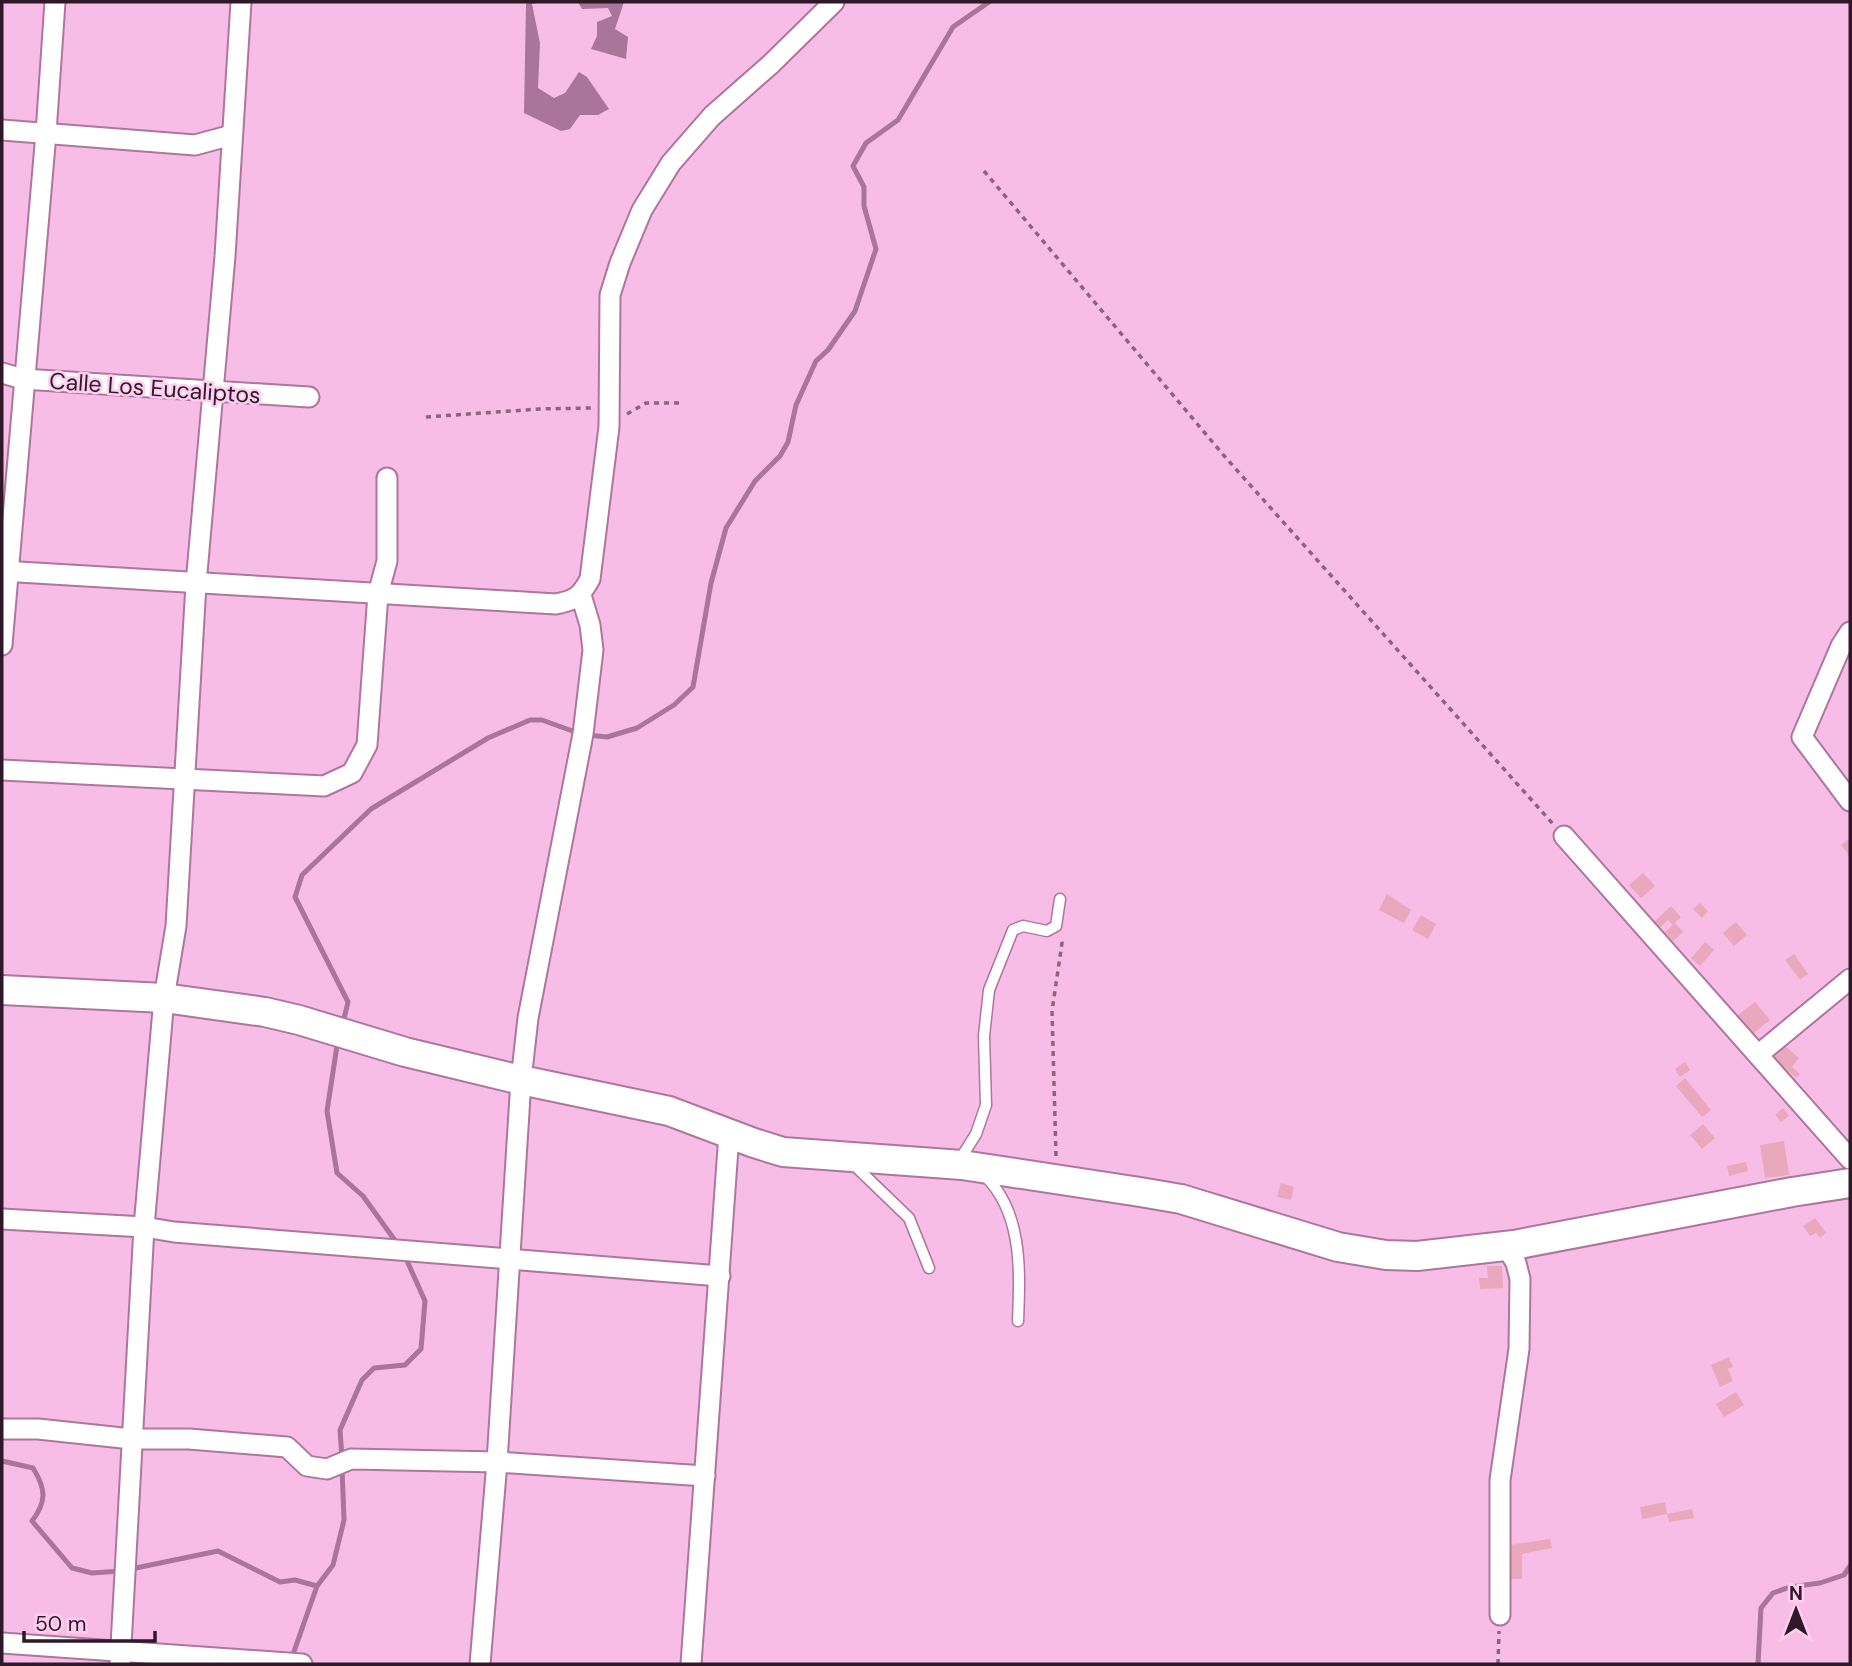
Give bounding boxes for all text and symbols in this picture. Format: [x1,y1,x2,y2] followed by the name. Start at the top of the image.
[48,366,262,410] street label: Calle Los Eucaliptos
[1761,1575,1831,1645] north arrow
[1789,1581,1803,1606] text: N
[24,1600,156,1644] scale bar
[35,1610,86,1638] text: 50 m

